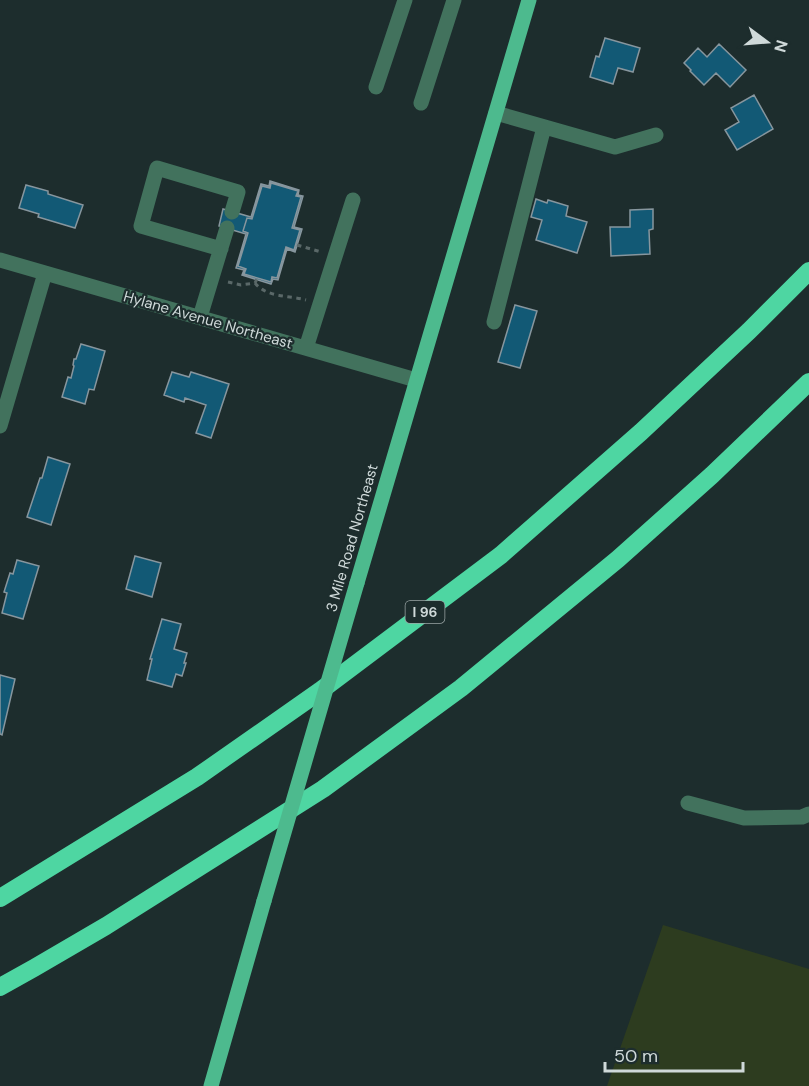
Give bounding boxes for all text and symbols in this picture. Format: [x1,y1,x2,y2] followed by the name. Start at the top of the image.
[737,12,797,72] north arrow
[769,37,793,55] text: N
[121,286,295,354] street label: Hylane Avenue Northeast
[321,462,383,614] street label: 3 Mile Road Northeast
[406,601,444,623] road number: I 96
[605,1035,743,1073] scale bar
[614,1044,658,1068] text: 50 m

